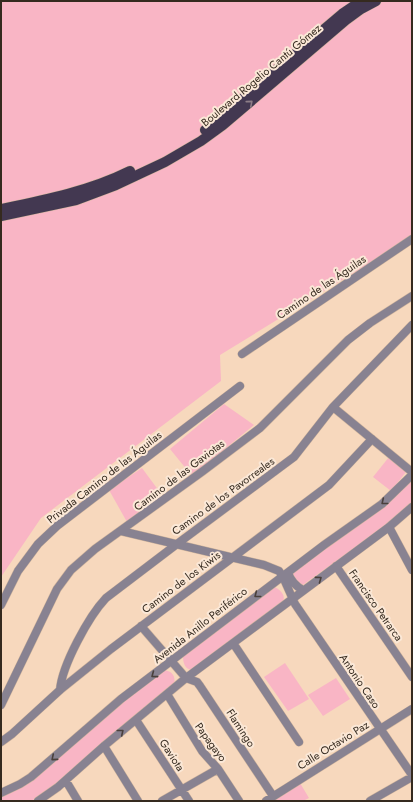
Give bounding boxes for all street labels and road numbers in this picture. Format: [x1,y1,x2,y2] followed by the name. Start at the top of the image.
[198,20,324,130] street label: Boulevard Rogelio Cantú Gómez
[273,251,369,323] street label: Camino de las Águilas
[43,427,165,527] street label: Privada Camino de las Águilas
[130,435,228,514] street label: Camino de las Gaviotas
[168,453,278,539] street label: Camino de los Pavorreales
[138,547,224,617] street label: Camino de los Kiwis
[345,566,407,644] street label: Francisco Petrarca
[150,583,250,667] street label: Avenida Anillo Periférico
[336,650,384,712] street label: Antonio Caso
[223,706,259,750] street label: Flamingo
[294,717,372,773] street label: Calle Octavio Paz
[191,719,231,765] street label: Papagayo
[156,736,188,774] street label: Gaviota

